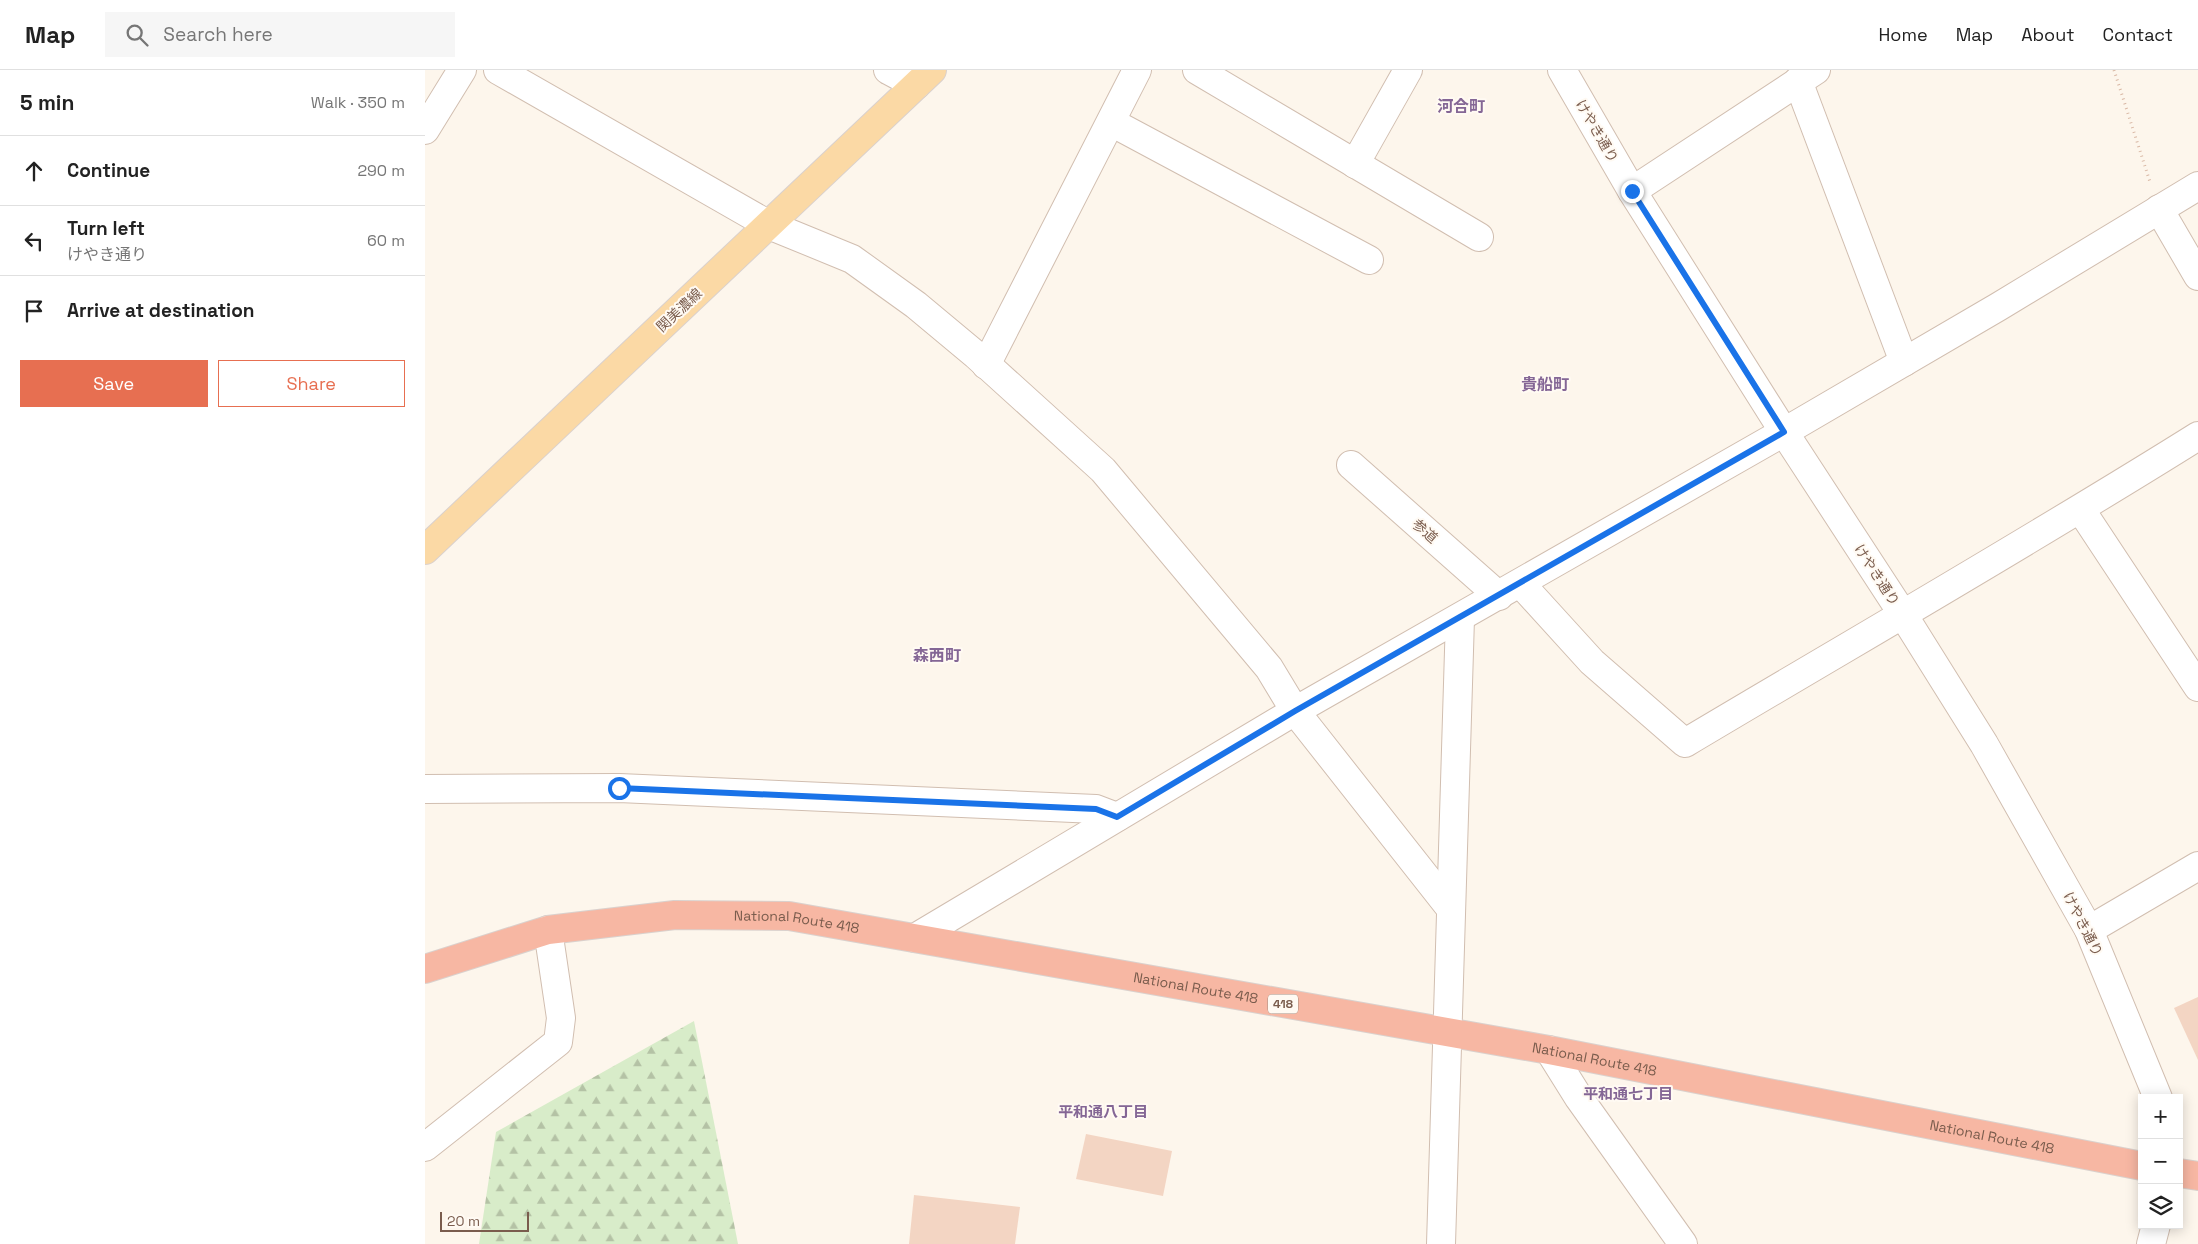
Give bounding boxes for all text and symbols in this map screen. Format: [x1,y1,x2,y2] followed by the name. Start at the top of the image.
[105,12,455,57] search box
[25,19,75,50] text: Map
[123,21,151,49] icon: search
[163,22,273,47] text: Search here
[1879,23,1928,46] text: Home
[1956,23,1993,46] text: Map
[2021,23,2075,46] text: About
[2103,23,2173,46] text: Contact
[20,89,74,116] text: 5 min
[311,92,405,113] text: Walk · 350 m
[1437,96,1485,117] district label: 河合町
[1572,96,1622,166] street label: けやき通り
[20,157,48,185] icon: ahead
[67,158,150,183] text: Continue
[357,160,405,181] text: 290 m
[1621,180,1644,203] route end
[67,216,145,241] text: Turn left
[20,227,48,255] icon: left
[367,230,405,251] text: 60 m
[67,244,147,265] text: けやき通り
[652,284,706,336] street label: 関美濃線
[20,297,48,325] icon: arrive
[67,298,255,323] text: Arrive at destination
[20,360,208,407] button: Save
[218,360,405,407] button: Share
[1521,374,1569,395] district label: 貴船町
[1409,515,1441,547] street label: 参道
[1850,541,1904,609] street label: けやき通り
[913,645,961,666] district label: 森西町
[608,777,631,800] route start
[2059,889,2107,959] street label: けやき通り
[734,907,861,937] street label: National Route 418
[1132,968,1260,1008] street label: National Route 418
[1268,994,1298,1014] road number: 418
[1531,1038,1658,1080] street label: National Route 418
[1583,1084,1673,1103] district label: 平和通七丁目
[2138,1094,2183,1229] map controls
[2138,1094,2183,1139] button: +
[1058,1102,1148,1121] district label: 平和通八丁目
[1928,1116,2056,1158] street label: National Route 418
[2138,1139,2183,1184] button: −
[2138,1184,2183,1229] button: layers
[440,1209,529,1232] scale bar
[447,1212,480,1230] text: 20 m

